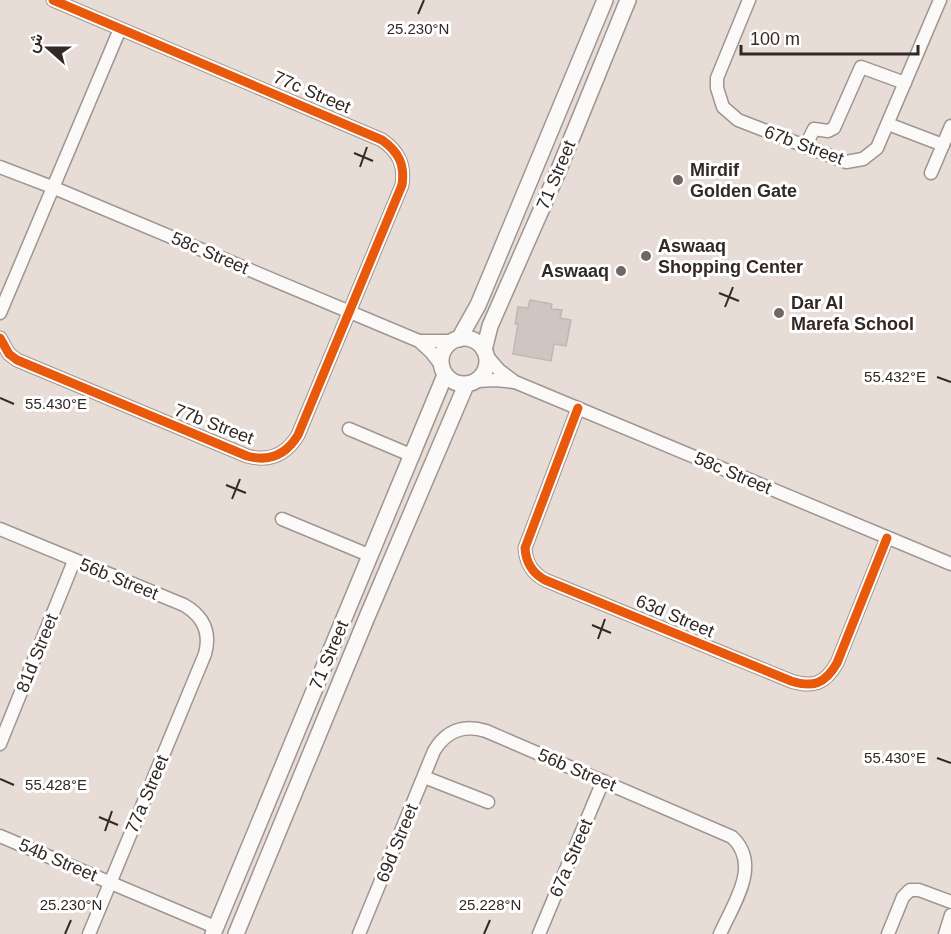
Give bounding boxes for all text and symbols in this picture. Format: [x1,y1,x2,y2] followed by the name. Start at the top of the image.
[18,18,78,78] north arrow
[741,18,918,56] scale bar
[387,20,449,37] text: 25.230°N
[750,29,800,49] text: 100 m
[23,31,47,55] text: ش
[270,67,354,117] street label: 77c Street
[762,121,846,169] street label: 67b Street
[533,137,579,213] street label: 71 Street
[690,160,797,201] place label: Mirdif Golden Gate
[671,173,685,187] marker: Mirdif Golden Gate
[168,228,252,278] street label: 58c Street
[658,236,803,277] place label: Aswaaq Shopping Center
[639,249,653,263] marker: Aswaaq Shopping Center
[541,261,609,281] place label: Aswaaq
[614,264,628,278] marker: Aswaaq
[791,293,914,334] place label: Dar Al Marefa School
[772,306,786,320] marker: Dar Al Marefa School
[864,368,926,385] text: 55.432°E
[25,395,87,412] text: 55.430°E
[172,400,256,448] street label: 77b Street
[691,448,775,498] street label: 58c Street
[77,554,161,604] street label: 56b Street
[633,591,717,641] street label: 63d Street
[12,611,62,695] street label: 81d Street
[306,617,352,693] street label: 71 Street
[535,745,619,795] street label: 56b Street
[864,749,926,766] text: 55.430°E
[122,752,172,836] street label: 77a Street
[25,776,87,793] text: 55.428°E
[372,801,422,885] street label: 69d Street
[546,816,596,900] street label: 67a Street
[16,835,100,885] street label: 54b Street
[40,896,102,913] text: 25.230°N
[459,896,521,913] text: 25.228°N

